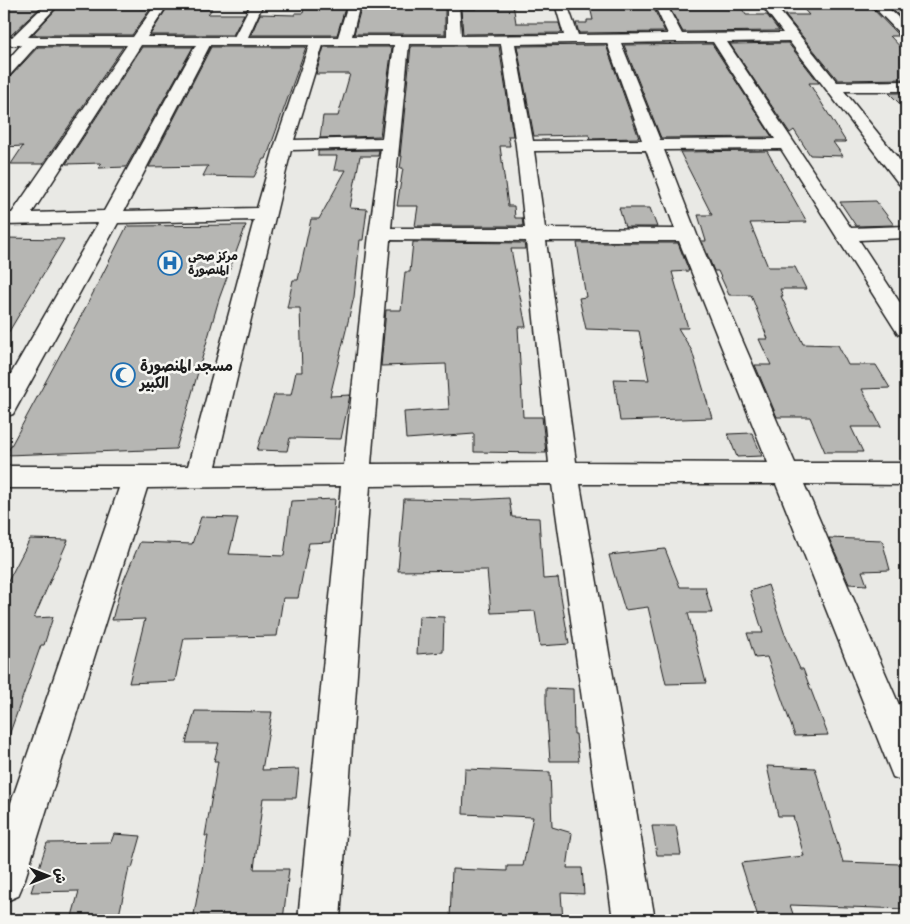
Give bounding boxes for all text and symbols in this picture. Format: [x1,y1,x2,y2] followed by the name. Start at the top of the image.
[188,249,238,278] place label: مركز صحي المنصورة
[157,250,183,276] hospital icon: مركز صحي المنصورة
[138,357,233,393] place label: مسجد المنصورة الكبير
[110,362,136,388] mosque icon: مسجد المنصورة الكبير
[22,852,72,902] north arrow
[52,868,69,884] text: ش

